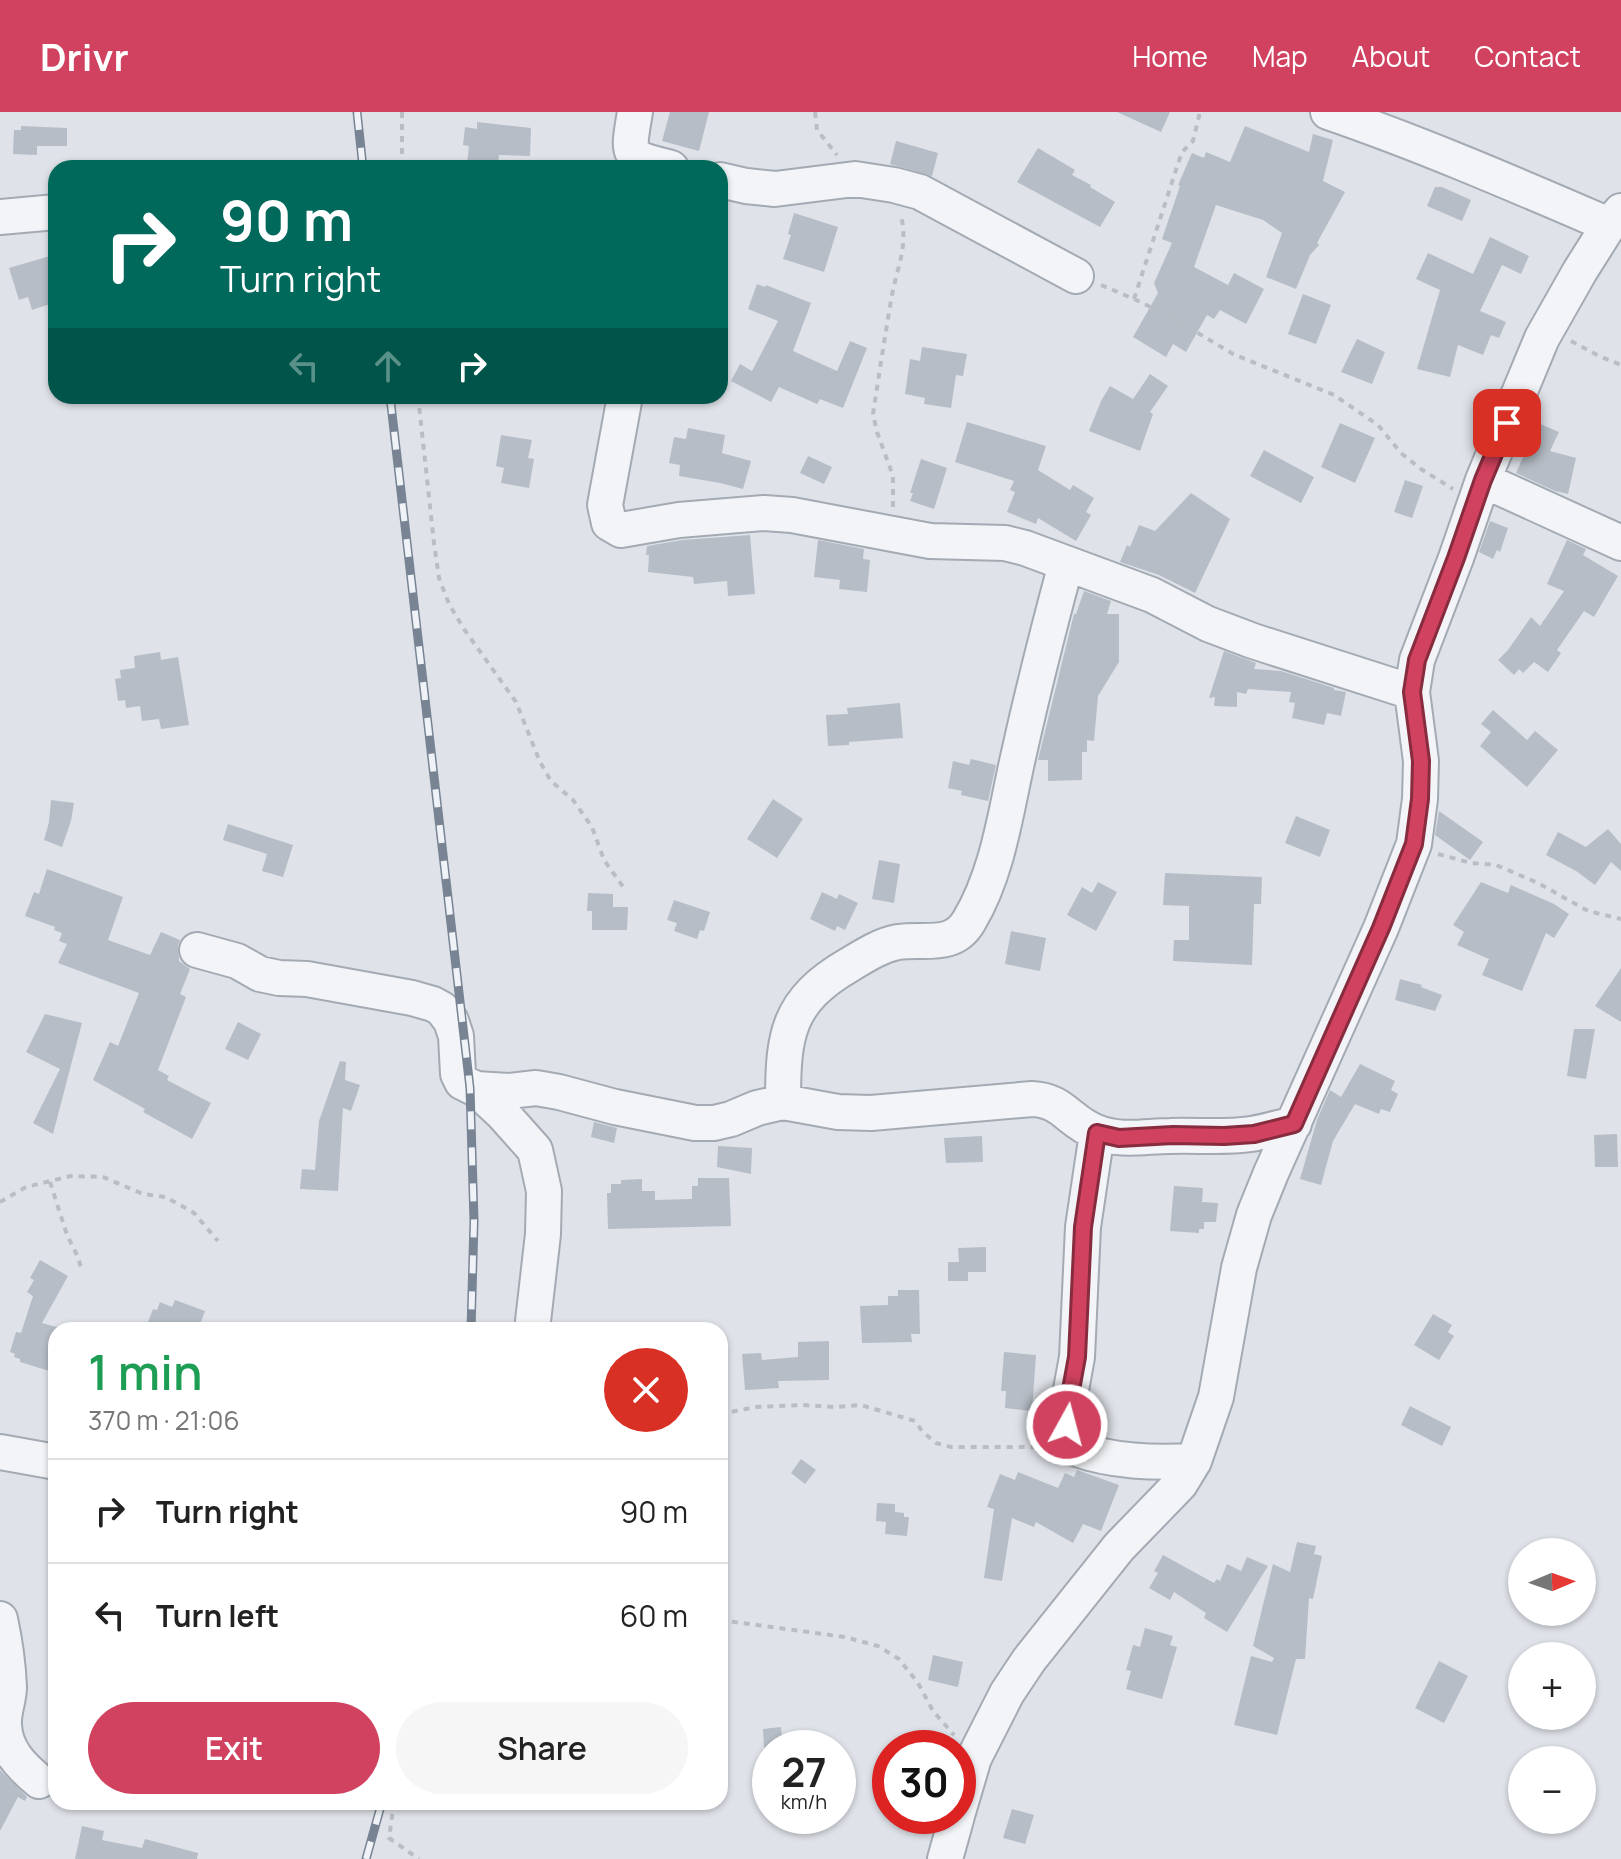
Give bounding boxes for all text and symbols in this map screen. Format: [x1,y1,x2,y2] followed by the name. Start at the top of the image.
[40,30,129,82] text: Drivr
[1132,37,1208,75] text: Home
[1252,37,1308,75] text: Map
[1352,37,1430,75] text: About
[1474,37,1581,75] text: Contact
[220,181,353,258] text: 90 m
[88,192,192,296] icon: right
[220,254,381,303] text: Turn right
[282,344,326,388] icon: left
[366,344,410,388] icon: ahead
[450,344,494,388] icon: right
[1473,389,1541,457] pin
[1485,401,1529,445] icon: arrive
[88,1339,202,1404] text: 1 min
[604,1348,688,1432] button: close
[1025,1383,1109,1467] position arrow
[88,1402,240,1438] text: 370 m · 21:06
[88,1489,132,1533] icon: right
[156,1491,299,1532] text: Turn right
[620,1491,688,1532] text: 90 m
[1508,1538,1596,1626] north arrow
[1508,1538,1596,1834] map controls
[88,1593,132,1637] icon: left
[156,1595,279,1636] text: Turn left
[620,1595,688,1636] text: 60 m
[1508,1642,1596,1730] button: +
[88,1702,380,1794] button: Exit
[396,1702,688,1794] button: Share
[872,1730,976,1834] speed limit sign: 30
[781,1744,827,1799] text: 27
[1508,1746,1596,1834] button: −
[781,1788,827,1815] text: km/h

